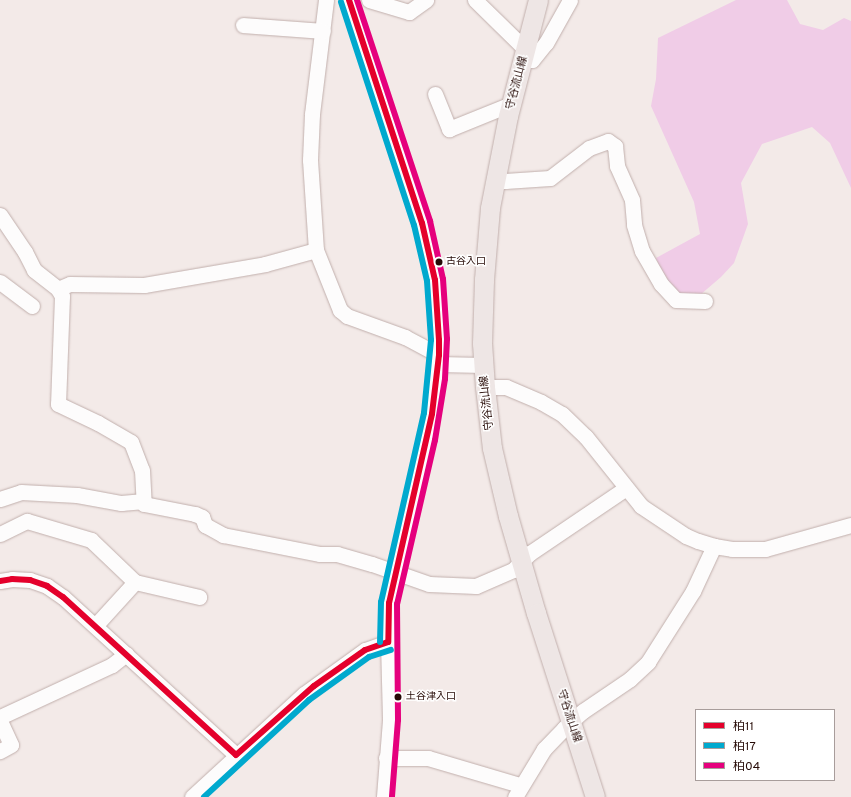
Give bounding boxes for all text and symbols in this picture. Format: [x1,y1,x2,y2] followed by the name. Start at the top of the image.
[504,55,530,111] street label: 守谷流山線
[446,256,486,268] place label: 古谷入口
[434,257,444,267] marker: 古谷入口
[478,375,496,431] street label: 守谷流山線
[554,688,584,744] street label: 守谷流山線
[406,691,456,703] place label: 土谷津入口
[393,692,403,702] marker: 土谷津入口
[695,709,835,781] legend
[733,719,754,735] text: 柏11
[733,739,756,755] text: 柏17
[733,759,760,775] text: 柏04

